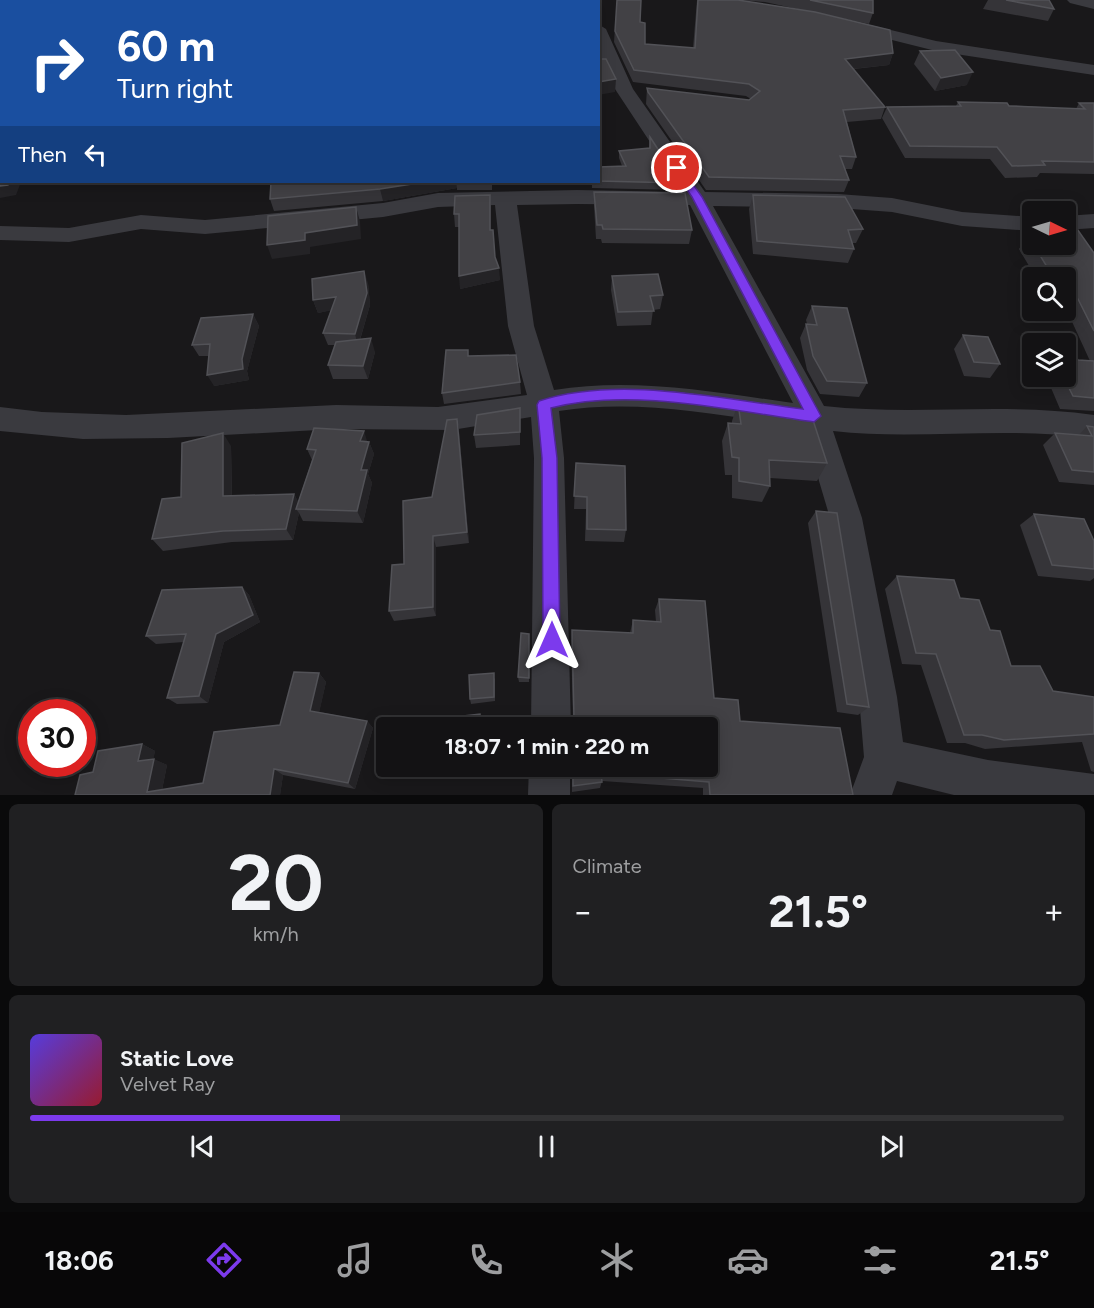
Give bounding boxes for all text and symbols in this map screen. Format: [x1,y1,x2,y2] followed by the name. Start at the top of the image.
[117,21,215,72] text: 60 m
[18,24,96,102] icon: right
[117,72,233,105] text: Turn right
[79,138,112,171] icon: left
[18,141,67,168] text: Then
[651,142,702,193] pin
[660,151,693,184] icon: arrive
[1022,201,1076,255] north arrow
[1022,201,1076,387] map controls
[1022,267,1076,321] button: search
[1022,333,1076,387] button: layers
[520,608,584,672] position arrow
[18,699,96,777] speed limit sign: 30
[445,733,649,760] text: 18:07 · 1 min · 220 m
[228,836,324,930] text: 20
[573,854,642,878] text: Climate
[769,884,868,938] text: 21.5°
[573,892,593,931] text: −
[1043,892,1064,931] text: +
[253,922,299,946] text: km/h
[120,1045,234,1072] text: Static Love
[120,1072,215,1096] text: Velvet Ray
[186,1130,219,1163] icon: previous
[530,1130,563,1163] icon: pause
[875,1130,908,1163] icon: next
[203,1239,245,1281] icon: directions
[334,1239,376,1281] icon: music
[465,1239,507,1281] icon: phone
[596,1239,638,1281] icon: climate
[727,1239,769,1281] icon: car
[859,1239,901,1281] icon: filters
[45,1244,114,1277] text: 18:06
[990,1244,1049,1277] text: 21.5°

